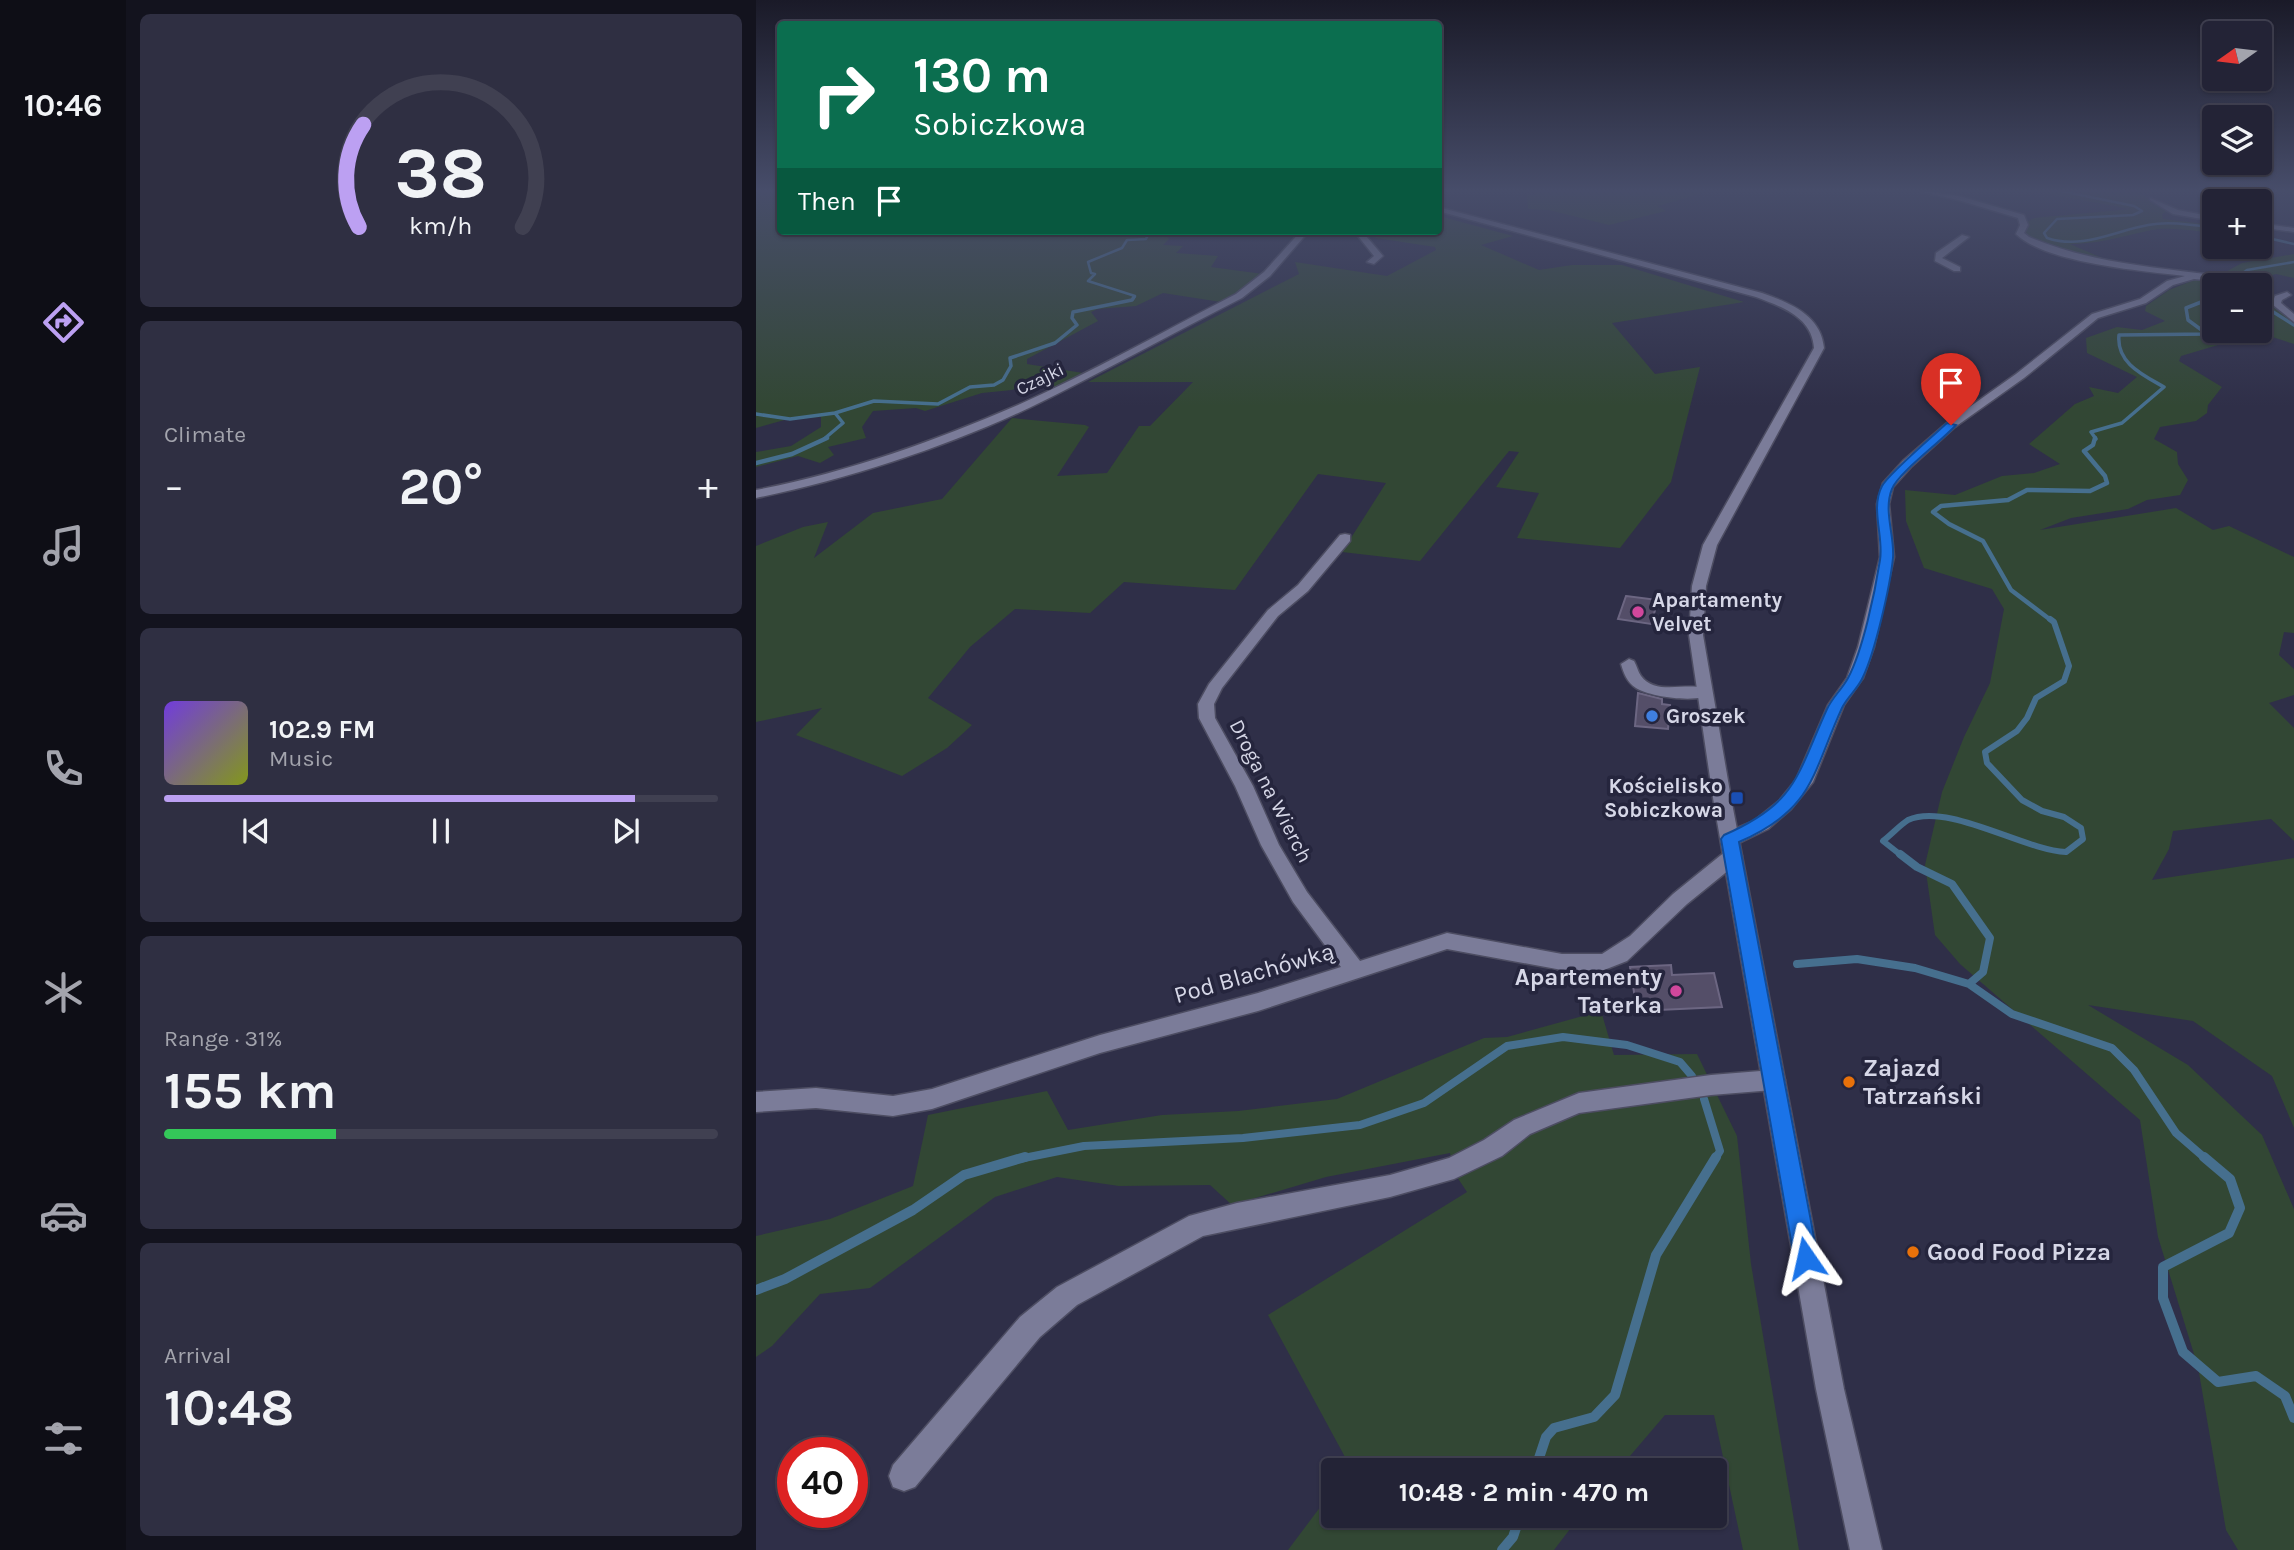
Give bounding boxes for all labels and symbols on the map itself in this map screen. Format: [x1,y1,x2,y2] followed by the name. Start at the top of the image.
[2202,21,2272,91] north arrow
[1921,353,1981,425] pin
[1012,358,1068,400] street label: Czajki
[1652,588,1782,636] place label: Apartamenty Velvet
[1630,604,1646,620] marker: Apartamenty Velvet
[1666,704,1746,728] place label: Groszek
[1644,708,1660,724] marker: Groszek
[1225,715,1317,867] street label: Droga na Wierch
[1604,774,1723,822] place label: Kościelisko Sobiczkowa
[1729,790,1745,806] marker: Kościelisko Sobiczkowa
[1171,937,1337,1009] street label: Pod Blachówką
[1515,963,1662,1019] place label: Apartementy Taterka
[1668,983,1684,999] marker: Apartementy Taterka
[1863,1054,1982,1110] place label: Zajazd Tatrzański
[1841,1074,1857,1090] marker: Zajazd Tatrzański
[1769,1221,1843,1295] position arrow
[1927,1238,2111,1266] place label: Good Food Pizza
[1905,1244,1921,1260] marker: Good Food Pizza
[777,1437,868,1528] speed limit sign: 40

